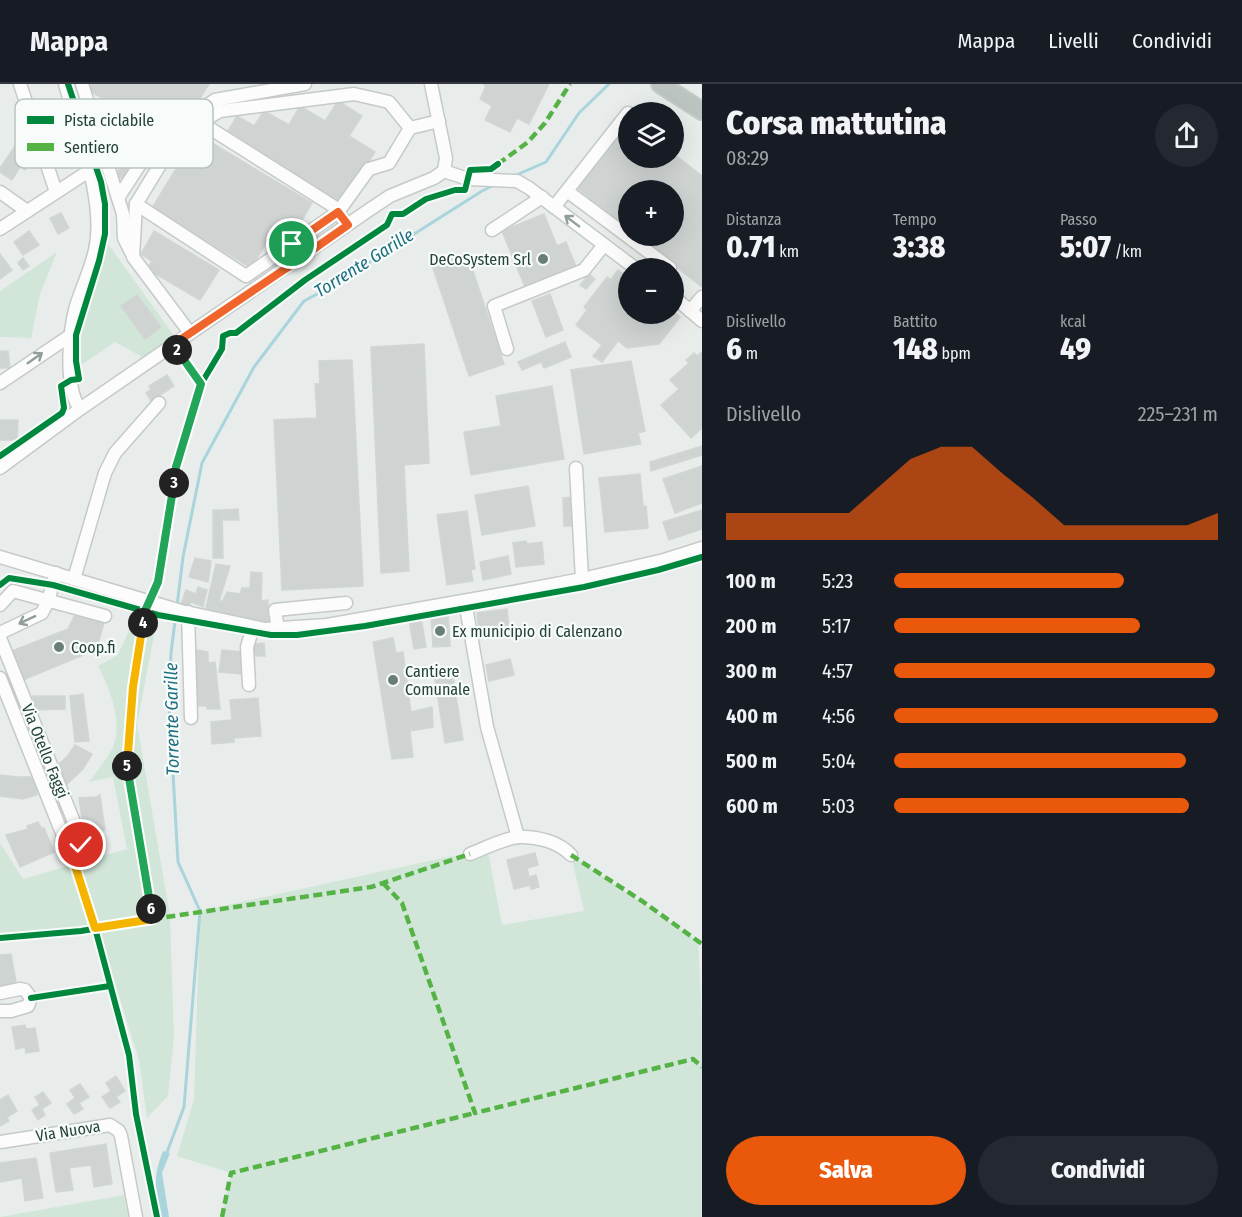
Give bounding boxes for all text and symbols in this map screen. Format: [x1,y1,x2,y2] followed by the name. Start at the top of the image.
[30,25,108,58] text: Mappa
[958,28,1015,54] text: Mappa
[1048,28,1099,54] text: Livelli
[1132,28,1212,54] text: Condividi
[15,99,213,168] legend
[618,102,684,324] map controls
[618,102,684,168] button: layers
[726,103,946,143] text: Corsa mattutina
[1155,104,1218,167] button: share
[64,111,154,130] text: Pista ciclabile
[64,138,119,157] text: Sentiero
[726,146,769,170] text: 08:29
[618,180,684,246] button: +
[726,210,782,229] text: Distanza
[893,210,937,229] text: Tempo
[1060,210,1097,229] text: Passo
[564,214,580,227] one-way arrow
[266,218,317,269] pin
[310,223,418,302] water label: Torrente Garille
[275,227,308,260] icon: arrive
[726,229,775,265] text: 0.71
[893,229,945,265] text: 3:38
[1060,229,1111,265] text: 5:07
[775,242,799,261] text: km
[1111,242,1142,261] text: /km
[429,250,531,269] place label: DeCoSystem Srl
[536,252,550,266] marker: DeCoSystem Srl
[618,258,684,324] button: −
[726,312,786,331] text: Dislivello
[893,312,938,331] text: Battito
[1060,312,1086,331] text: kcal
[726,331,742,367] text: 6
[893,331,938,367] text: 148
[1060,331,1091,367] text: 49
[162,335,192,365] pin: 2
[173,340,181,359] text: 2
[742,344,758,363] text: m
[938,344,971,363] text: bpm
[27,352,43,364] one-way arrow
[726,402,801,426] text: Dislivello
[1138,402,1218,426] text: 225–231 m
[159,468,189,498] pin: 3
[170,473,178,492] text: 3
[726,569,776,593] text: 100 m
[822,569,853,593] text: 5:23
[128,608,158,638] pin: 4
[139,613,147,632] text: 4
[726,614,777,638] text: 200 m
[822,614,851,638] text: 5:17
[19,615,37,627] one-way arrow
[452,622,622,641] place label: Ex municipio di Calenzano
[433,624,447,638] marker: Ex municipio di Calenzano
[71,638,116,657] place label: Coop.fi
[52,640,66,654] marker: Coop.fi
[726,659,777,683] text: 300 m
[822,659,853,683] text: 4:57
[160,662,184,776] water label: Torrente Garille
[405,662,470,699] place label: Cantiere Comunale
[386,673,400,687] marker: Cantiere Comunale
[17,701,73,801] street label: Via Otello Faggi
[726,704,778,728] text: 400 m
[822,704,855,728] text: 4:56
[726,749,777,773] text: 500 m
[822,749,856,773] text: 5:04
[112,751,142,781] pin: 5
[123,756,131,775] text: 5
[726,794,778,818] text: 600 m
[822,794,855,818] text: 5:03
[55,819,106,870] pin
[64,828,97,861] icon: check
[136,894,166,924] pin: 6
[147,899,155,918] text: 6
[34,1117,102,1145] street label: Via Nuova
[726,1136,966,1205] button: Salva
[978,1136,1218,1205] button: Condividi

